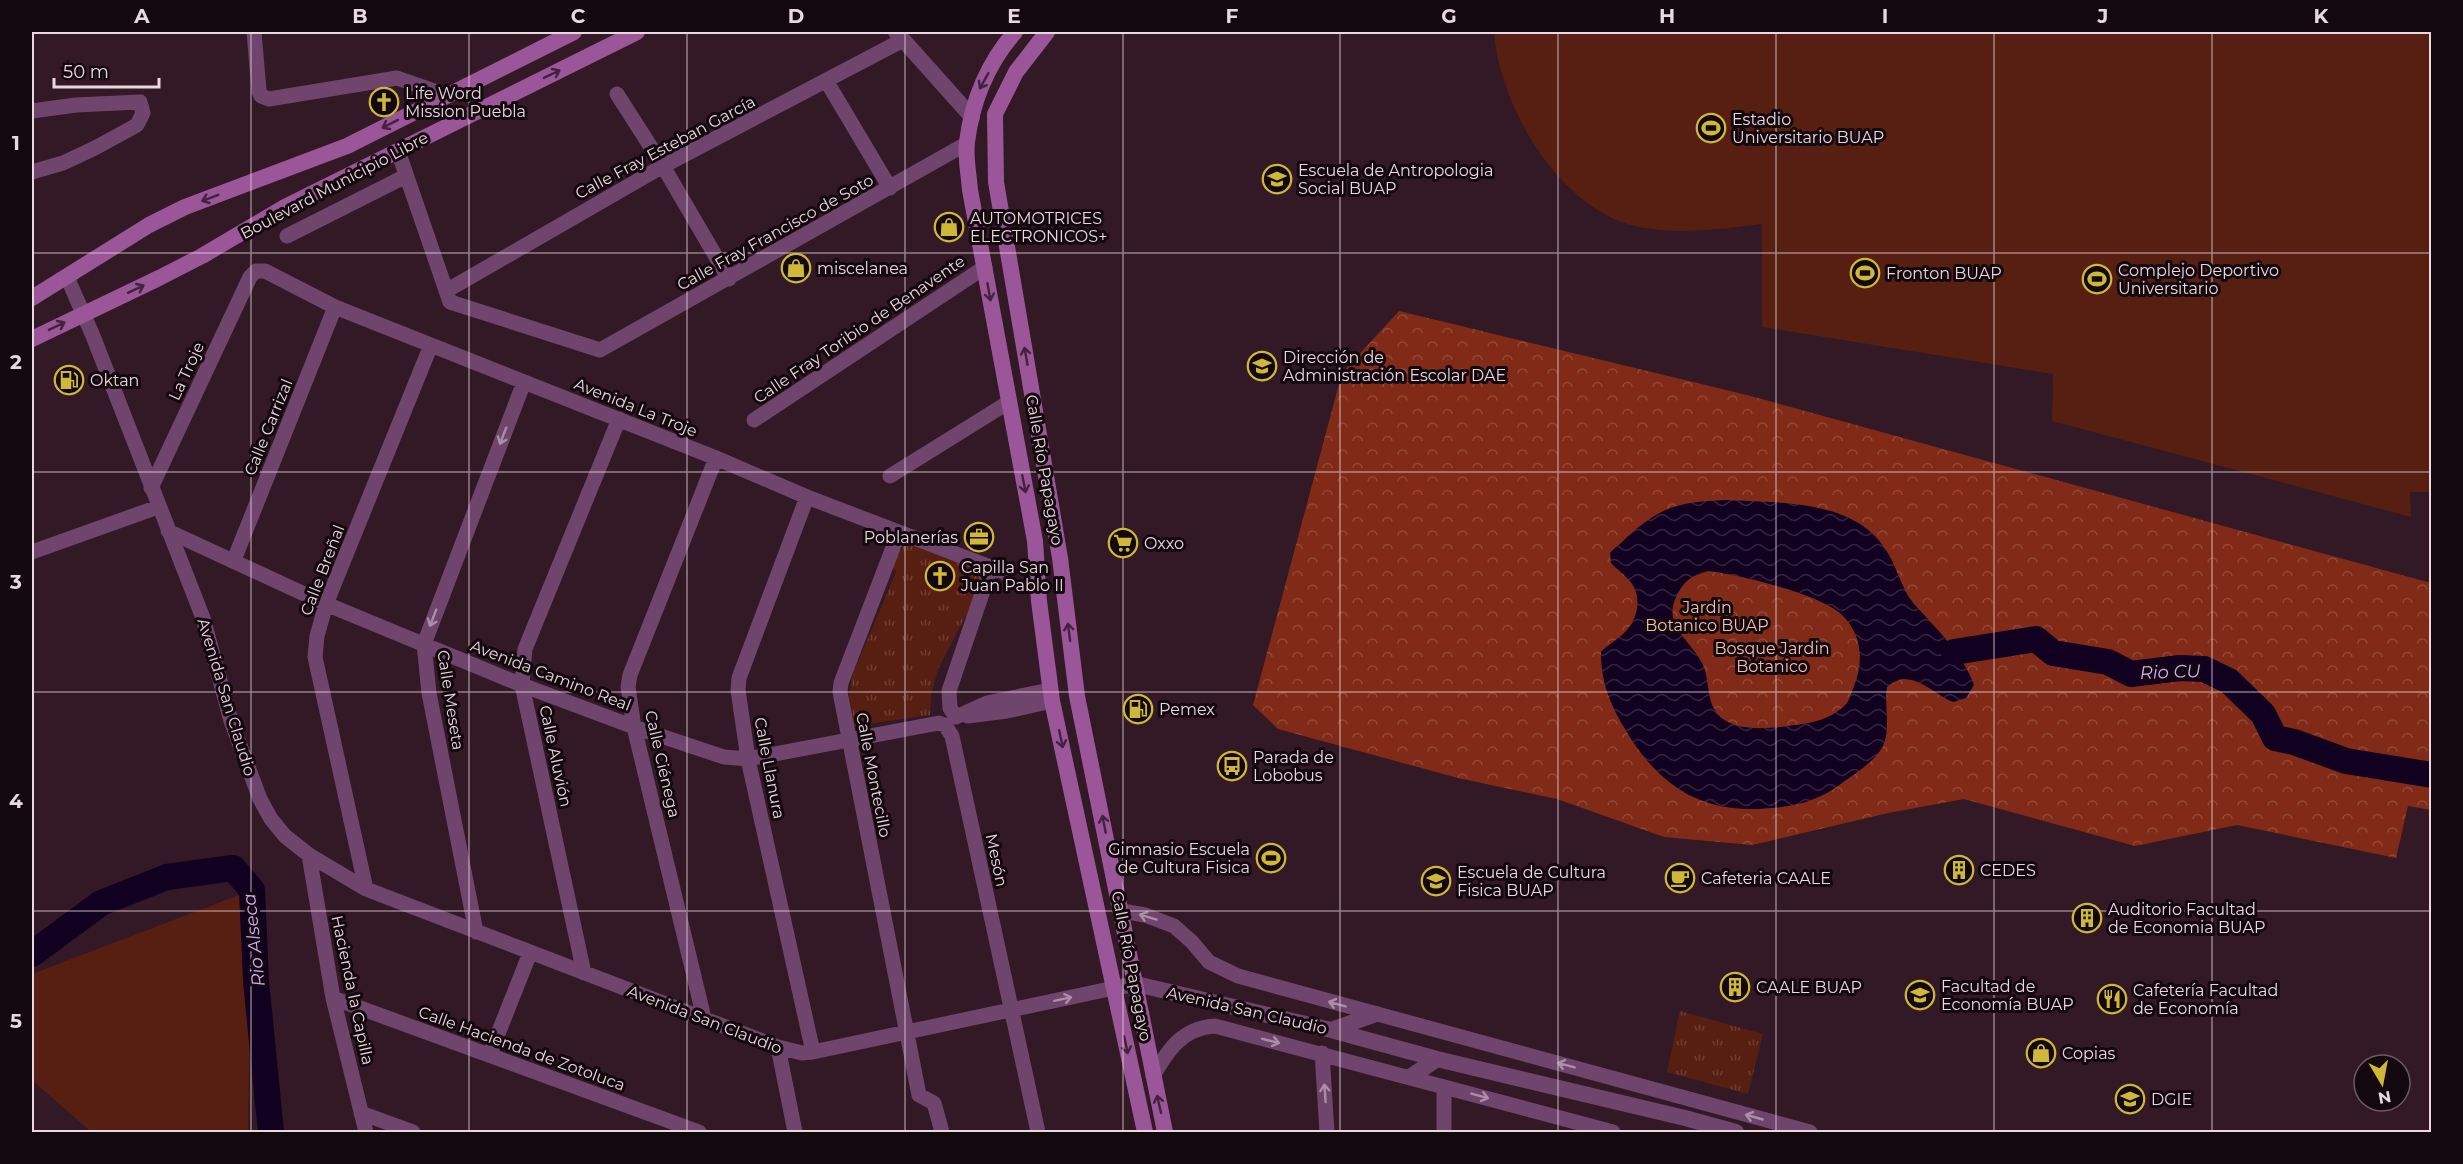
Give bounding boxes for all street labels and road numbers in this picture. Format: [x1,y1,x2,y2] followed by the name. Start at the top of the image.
[572,92,758,203] street label: Calle Fray Esteban García
[237,128,431,243] street label: Boulevard Municipio Libre
[674,170,877,294] street label: Calle Fray Francisco de Soto
[750,252,968,407] street label: Calle Fray Toribio de Benavente
[165,339,208,403] street label: La Troje
[572,374,700,441] street label: Avenida La Troje
[240,376,296,478] street label: Calle Carrizal
[1022,393,1067,547] street label: Calle Río Papagayo
[296,522,348,618] street label: Calle Breñal
[193,616,260,778] street label: Avenida San Claudio
[468,636,634,715] street label: Avenida Camino Real
[433,649,468,752] street label: Calle Meseta
[535,704,576,809] street label: Calle Aluvión
[641,709,684,820] street label: Calle Ciénega
[852,711,895,839] street label: Calle Montecillo
[750,716,789,821] street label: Calle Llanura
[982,832,1011,888] street label: Mesón
[1108,889,1155,1043] street label: Calle Río Papagayo
[327,914,378,1067] street label: Hacienda la Capilla
[625,981,785,1058] street label: Avenida San Claudio
[1165,983,1329,1038] street label: Avenida San Claudio
[416,1002,628,1095] street label: Calle Hacienda de Zotoluca

